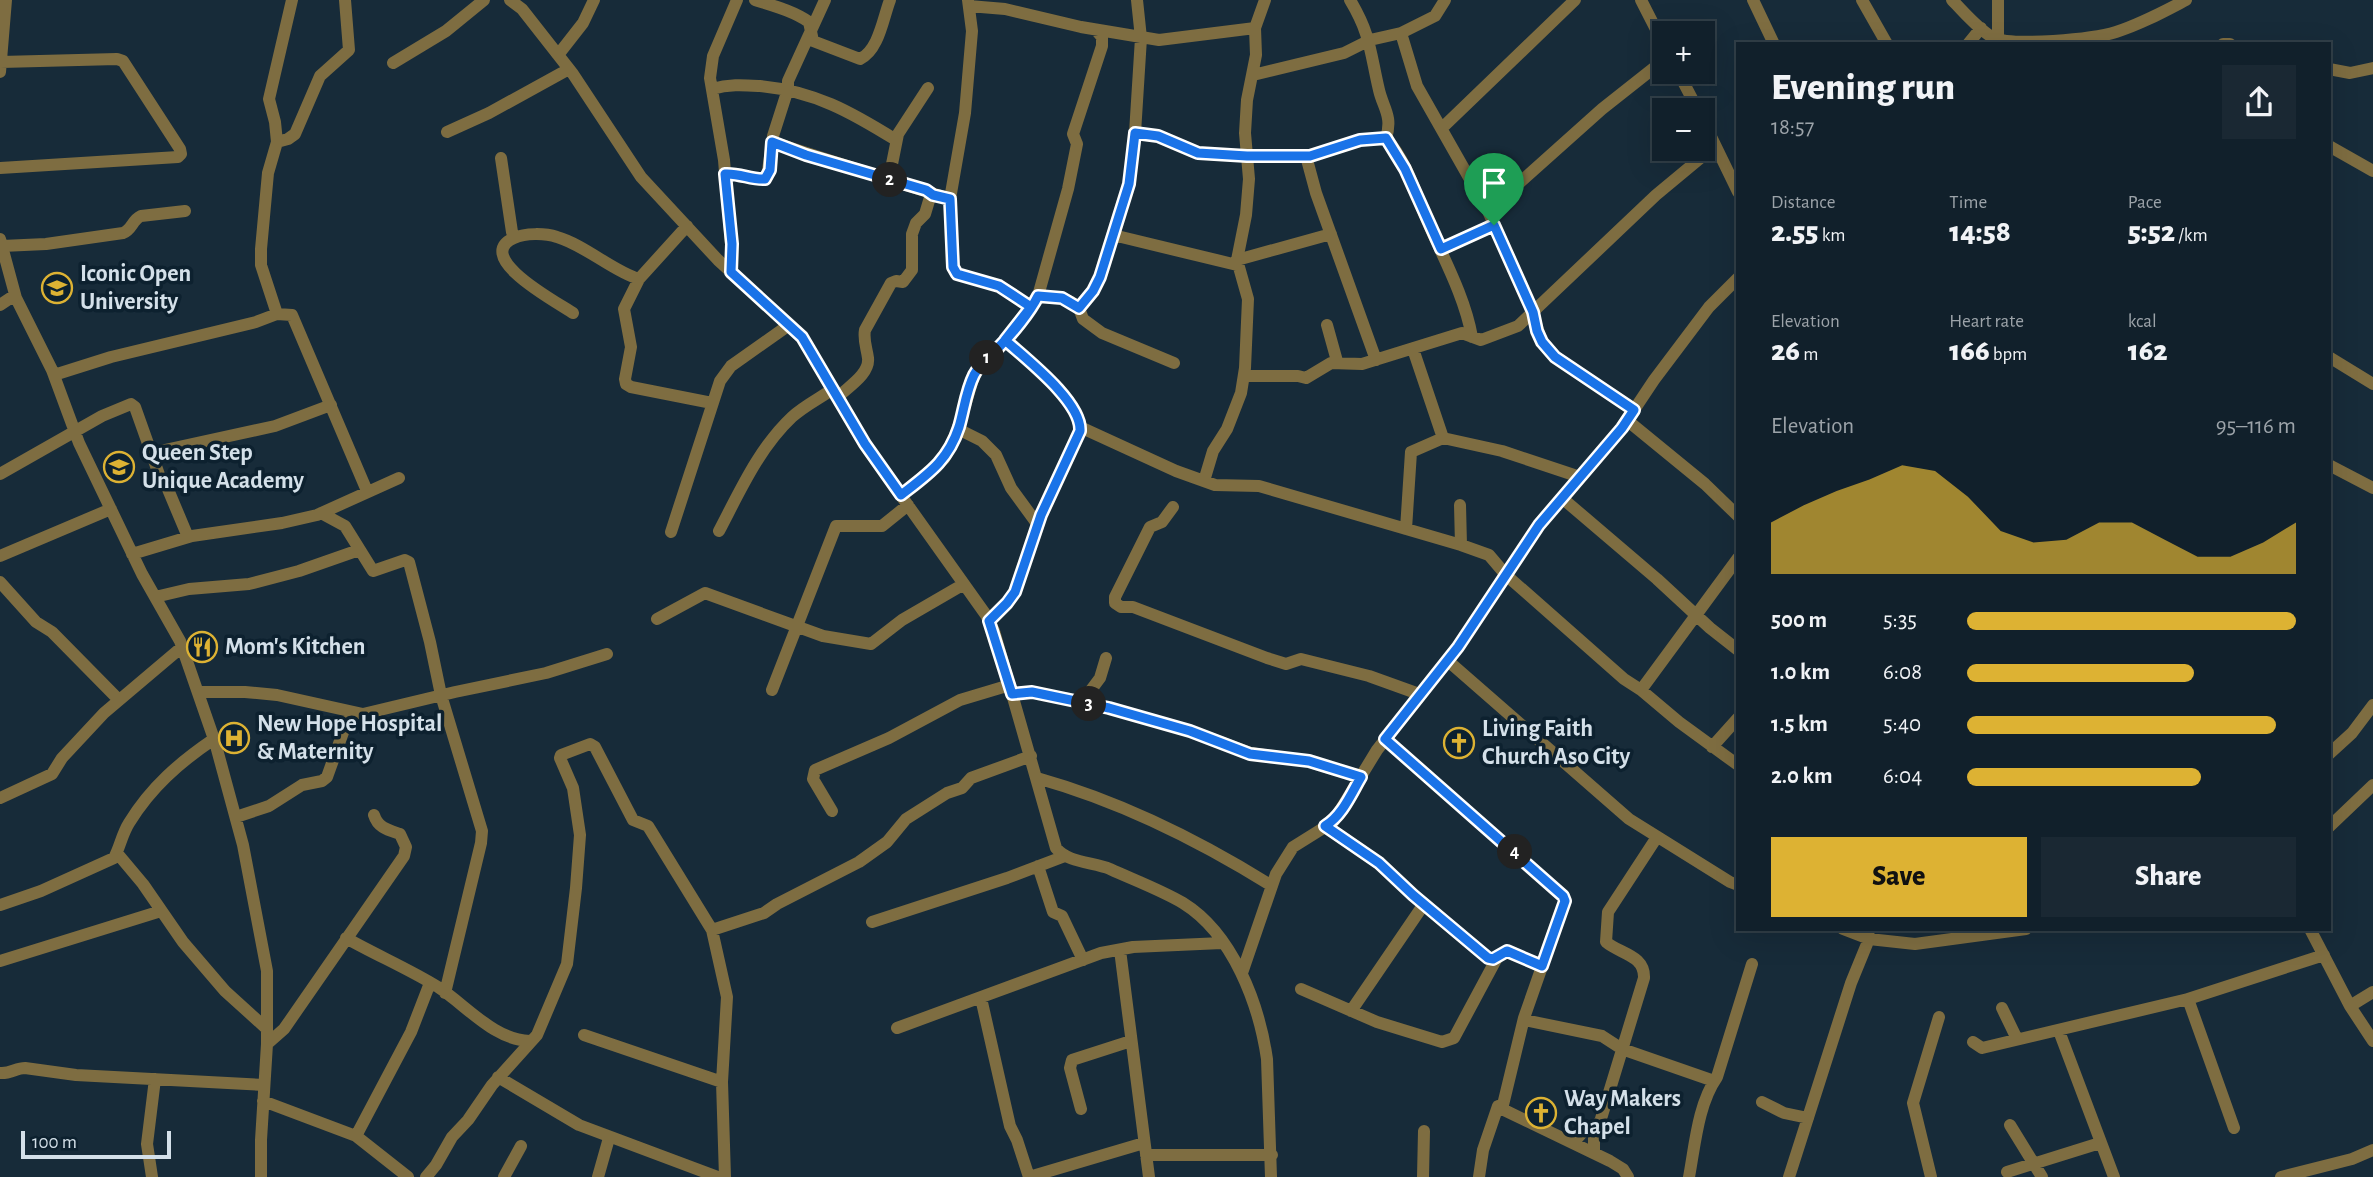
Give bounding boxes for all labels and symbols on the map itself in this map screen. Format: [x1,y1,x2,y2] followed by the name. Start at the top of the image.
[1464,153,1524,225] pin
[872,162,908,198] pin: 2
[80,262,191,314] place label: Iconic Open University
[40,271,74,305] school or university icon: Iconic Open University
[970,340,1004,376] pin: 1
[142,441,304,493] place label: Queen Step Unique Academy
[102,450,136,484] school or university icon: Queen Step Unique Academy
[185,630,219,664] restaurant icon: Mom's Kitchen
[225,635,365,659] place label: Mom's Kitchen
[1072,686,1106,722] pin: 3
[257,712,442,764] place label: New Hope Hospital & Maternity
[1482,717,1630,769] place label: Living Faith Church Aso City
[217,721,251,755] hospital icon: New Hope Hospital & Maternity
[1442,726,1476,760] church icon: Living Faith Church Aso City
[1498,834,1532,870] pin: 4
[1564,1087,1681,1139] place label: Way Makers Chapel
[1524,1096,1558,1130] church icon: Way Makers Chapel
[21,1128,172,1160] scale bar

